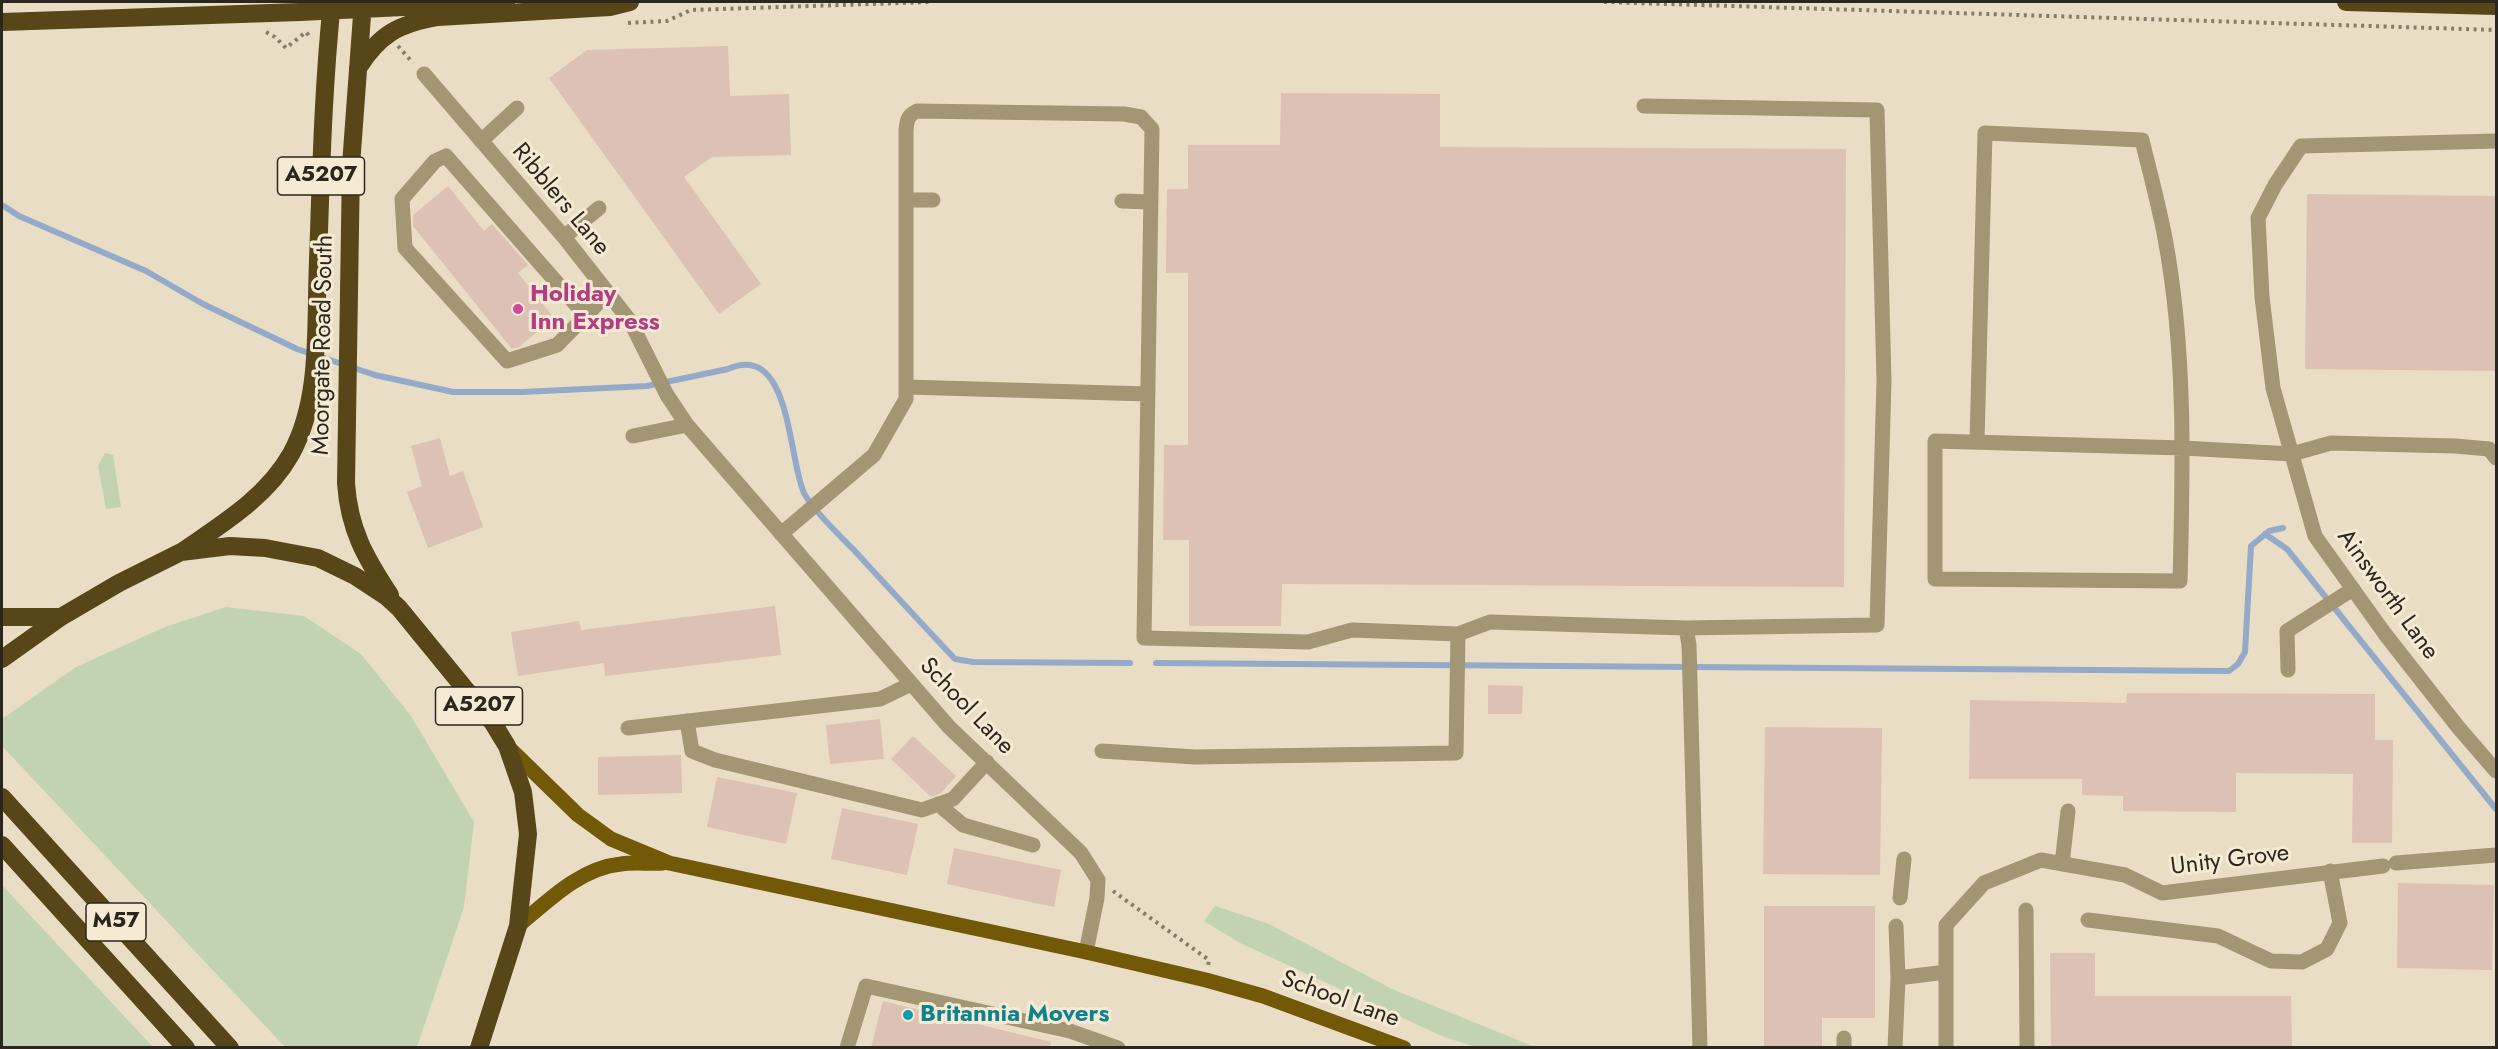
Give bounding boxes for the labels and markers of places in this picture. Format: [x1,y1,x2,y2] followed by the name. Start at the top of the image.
[530,281,660,337] place label: Holiday Inn Express
[511,302,525,316] marker: Holiday Inn Express
[920,1001,1109,1029] place label: Britannia Movers
[901,1008,915,1022] marker: Britannia Movers

